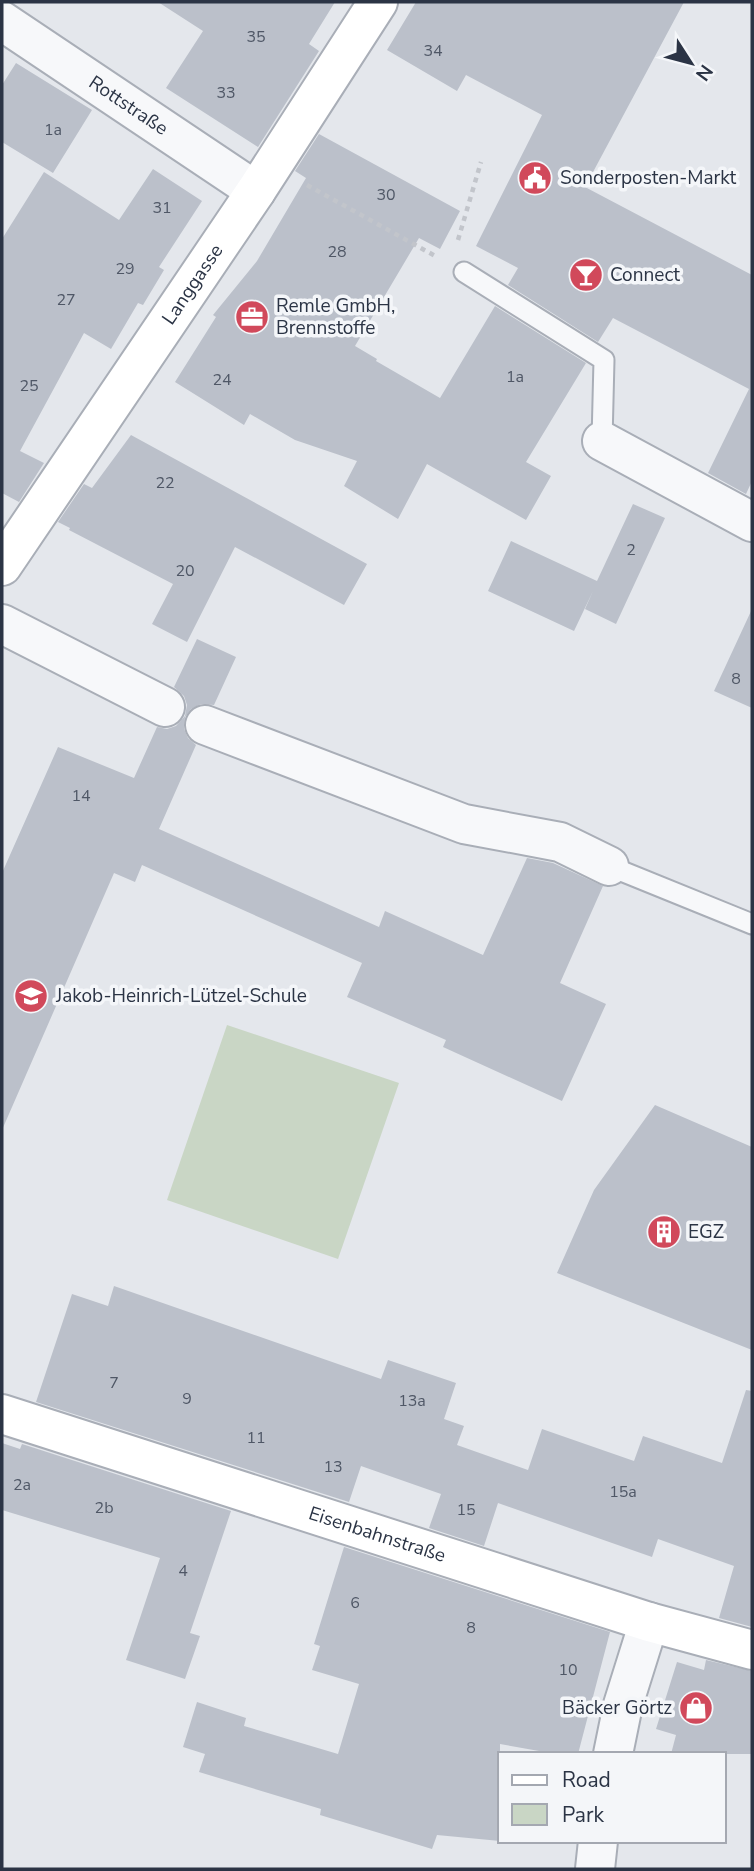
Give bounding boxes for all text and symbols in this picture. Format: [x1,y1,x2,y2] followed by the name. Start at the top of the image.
[246,26,266,48] house number: 35
[656,28,726,98] north arrow
[423,40,443,62] house number: 34
[689,59,719,86] text: N
[84,70,173,141] street label: Rottstraße
[216,82,236,104] house number: 33
[44,119,62,141] house number: 1a
[516,159,554,197] public building icon: Sonderposten-Markt
[560,165,737,191] place label: Sonderposten-Markt
[376,184,396,206] house number: 30
[152,197,172,219] house number: 31
[156,239,229,330] street label: Langgasse
[327,241,347,263] house number: 28
[567,256,605,294] bar icon: Connect
[115,258,135,280] house number: 29
[610,262,680,288] place label: Connect
[56,289,76,311] house number: 27
[276,293,395,341] place label: Remle GmbH, Brennstoffe
[233,298,271,336] office icon: Remle GmbH, Brennstoffe
[506,366,524,388] house number: 1a
[212,369,232,391] house number: 24
[19,375,39,397] house number: 25
[155,472,175,494] house number: 22
[626,539,636,561] house number: 2
[175,560,195,582] house number: 20
[731,668,741,690] house number: 8
[71,785,91,807] house number: 14
[12,977,50,1015] school or university icon: Jakob-Heinrich-Lützel-Schule
[55,983,307,1009] place label: Jakob-Heinrich-Lützel-Schule
[645,1213,683,1251] building icon: EGZ
[688,1219,724,1245] place label: EGZ
[109,1372,119,1394] house number: 7
[182,1388,192,1410] house number: 9
[398,1390,426,1412] house number: 13a
[246,1427,266,1449] house number: 11
[323,1456,343,1478] house number: 13
[13,1474,31,1496] house number: 2a
[609,1481,637,1503] house number: 15a
[95,1497,113,1519] house number: 2b
[456,1499,476,1521] house number: 15
[305,1500,449,1569] street label: Eisenbahnstraße
[178,1560,188,1582] house number: 4
[350,1592,360,1614] house number: 6
[466,1617,476,1639] house number: 8
[558,1659,578,1681] house number: 10
[677,1689,715,1727] shop icon: Bäcker Görtz
[562,1695,672,1721] place label: Bäcker Görtz
[498,1752,726,1843] legend
[562,1766,611,1794] text: Road
[562,1801,604,1829] text: Park

